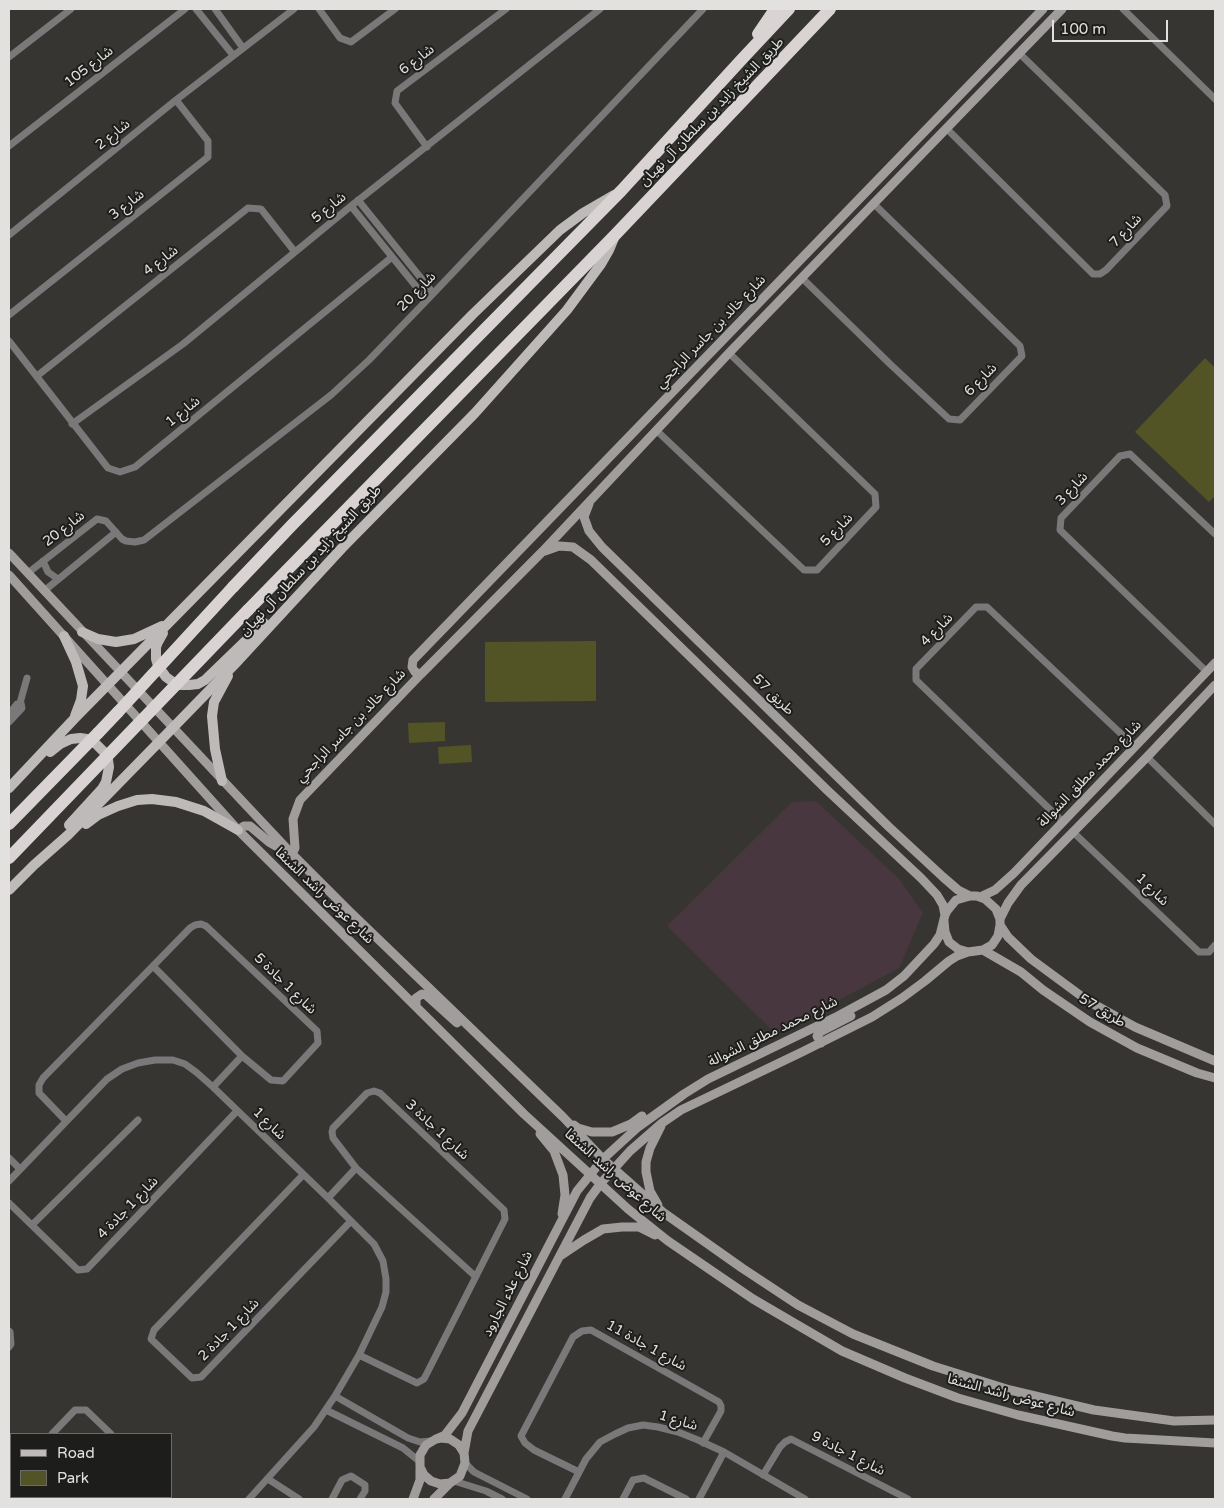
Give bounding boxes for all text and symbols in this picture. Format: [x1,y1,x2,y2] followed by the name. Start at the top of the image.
[1054,10,1170,42] scale bar
[1060,20,1106,38] text: 100 m
[636,34,788,190] street label: طريق الشيخ زايد بن سلطان آل نهيان
[396,41,438,79] street label: شارع 6
[61,43,117,91] street label: شارع 105
[92,116,134,154] street label: شارع 2
[106,186,148,224] street label: شارع 3
[308,189,350,227] street label: شارع 5
[1106,211,1146,251] street label: شارع 7
[140,242,182,280] street label: شارع 4
[394,269,440,315] street label: شارع 20
[652,272,770,392] street label: شارع خالد بن جاسر الراجحي
[961,360,1001,400] street label: شارع 6
[162,393,204,431] street label: شارع 1
[1052,469,1092,509] street label: شارع 3
[237,482,385,640] street label: طريق الشيخ زايد بن سلطان آل نهيان
[40,507,88,551] street label: شارع 20
[817,510,857,550] street label: شارع 5
[917,610,957,650] street label: شارع 4
[292,666,410,786] street label: شارع خالد بن جاسر الراجحي
[749,671,797,719] street label: طريق 57
[1035,717,1145,831] street label: شارع محمد مطلق الشوالة
[271,844,377,948] street label: شارع عوض راشد الشنفا
[1132,870,1172,910] street label: شارع 1
[250,950,320,1018] street label: شارع 1 جادة 5
[1076,991,1128,1031] street label: طريق 57
[705,993,841,1071] street label: شارع محمد مطلق الشوالة
[402,1096,472,1164] street label: شارع 1 جادة 3
[249,1104,289,1144] street label: شارع 1
[561,1126,669,1226] street label: شارع عوض راشد الشنفا
[94,1173,162,1243] street label: شارع 1 جادة 4
[479,1248,537,1340] street label: شارع علاء الجارود
[195,1295,263,1365] street label: شارع 1 جادة 2
[603,1317,689,1375] street label: شارع 1 جادة 11
[945,1371,1077,1421] street label: شارع عوض راشد الشنفا
[657,1407,699,1435] street label: شارع 1
[808,1428,888,1480] street label: شارع 1 جادة 9
[10,1433,172,1498] legend
[57,1444,95,1462] text: Road
[57,1469,89,1487] text: Park

